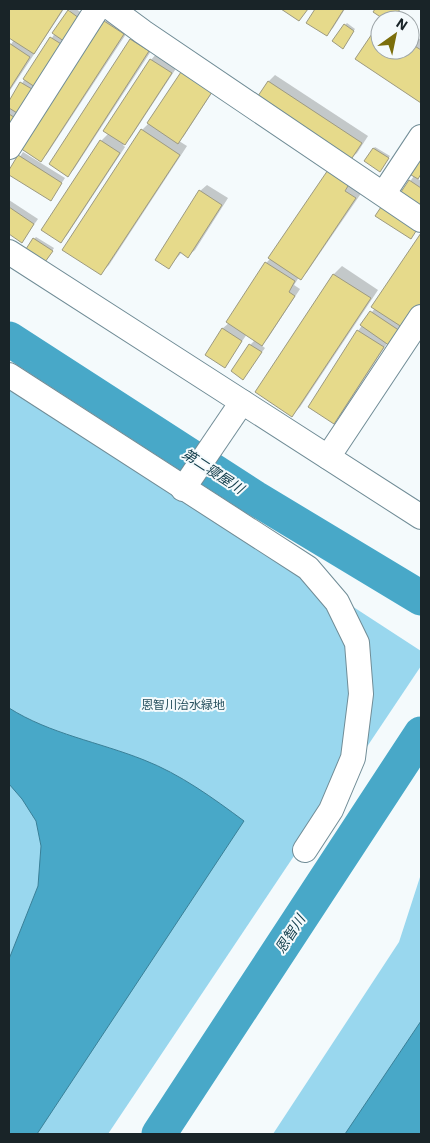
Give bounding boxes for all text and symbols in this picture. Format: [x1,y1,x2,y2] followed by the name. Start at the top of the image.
[370,10,420,60] north arrow
[393,14,411,34] text: N
[179,444,249,499] water label: 第二寝屋川
[141,697,225,712] park label: 恩智川治水緑地
[271,910,310,957] water label: 恩智川

